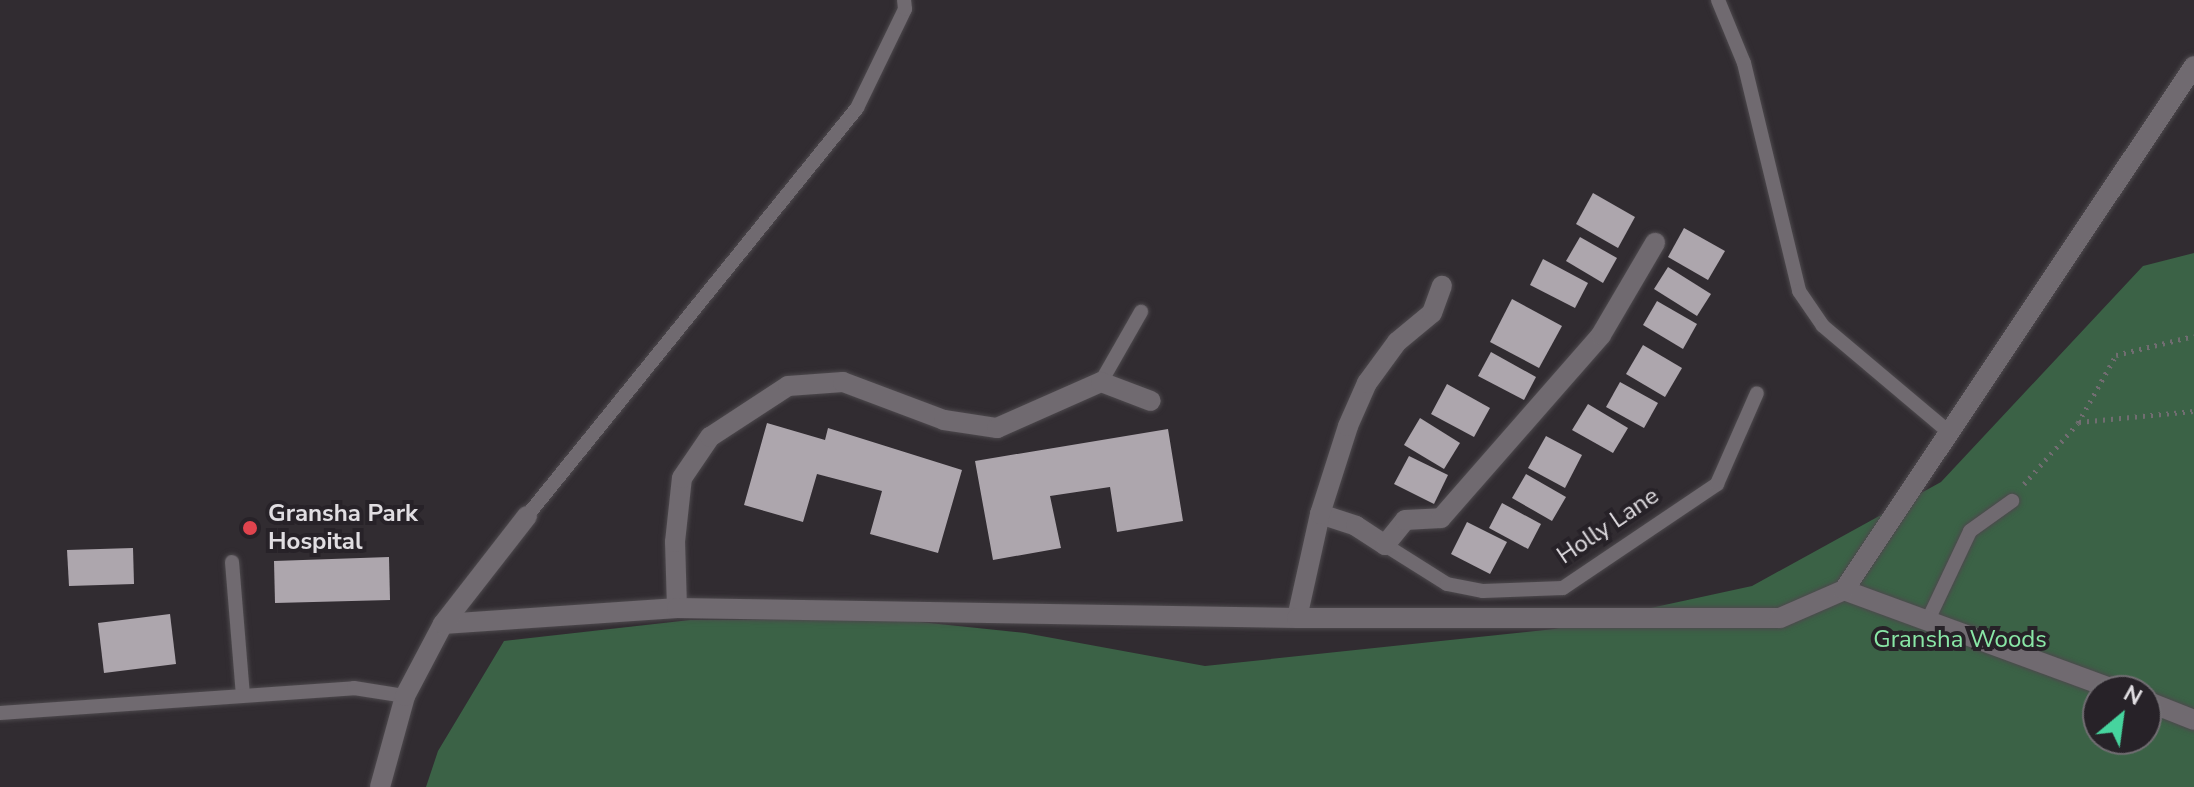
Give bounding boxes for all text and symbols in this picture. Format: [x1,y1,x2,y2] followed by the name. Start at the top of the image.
[1552,482,1664,570] street label: Holly Lane
[268,500,418,556] place label: Gransha Park Hospital
[239,517,261,539] marker: Gransha Park Hospital
[1873,626,2047,654] park label: Gransha Woods
[2082,675,2162,755] north arrow
[2118,679,2147,713] text: N

